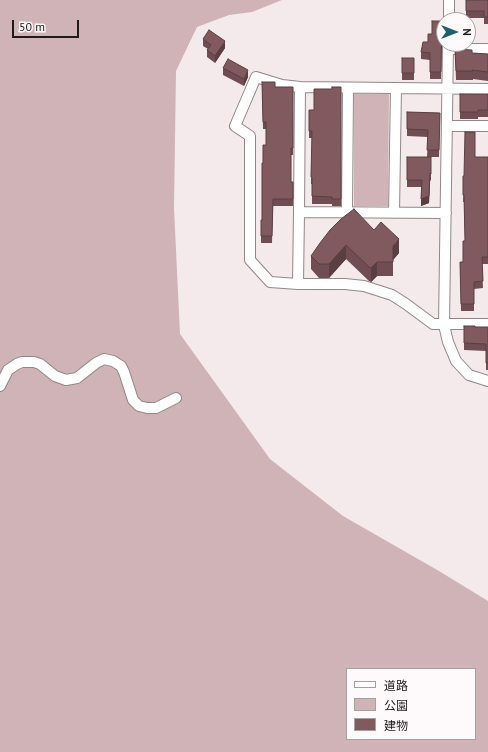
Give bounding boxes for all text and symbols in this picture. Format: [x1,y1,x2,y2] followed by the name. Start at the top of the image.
[14,12,81,38] scale bar
[436,12,476,52] north arrow
[19,19,45,34] text: 50 m
[460,28,474,36] text: N
[346,668,476,740] legend
[384,678,408,693] text: 道路
[384,698,408,713] text: 公園
[384,718,408,733] text: 建物

